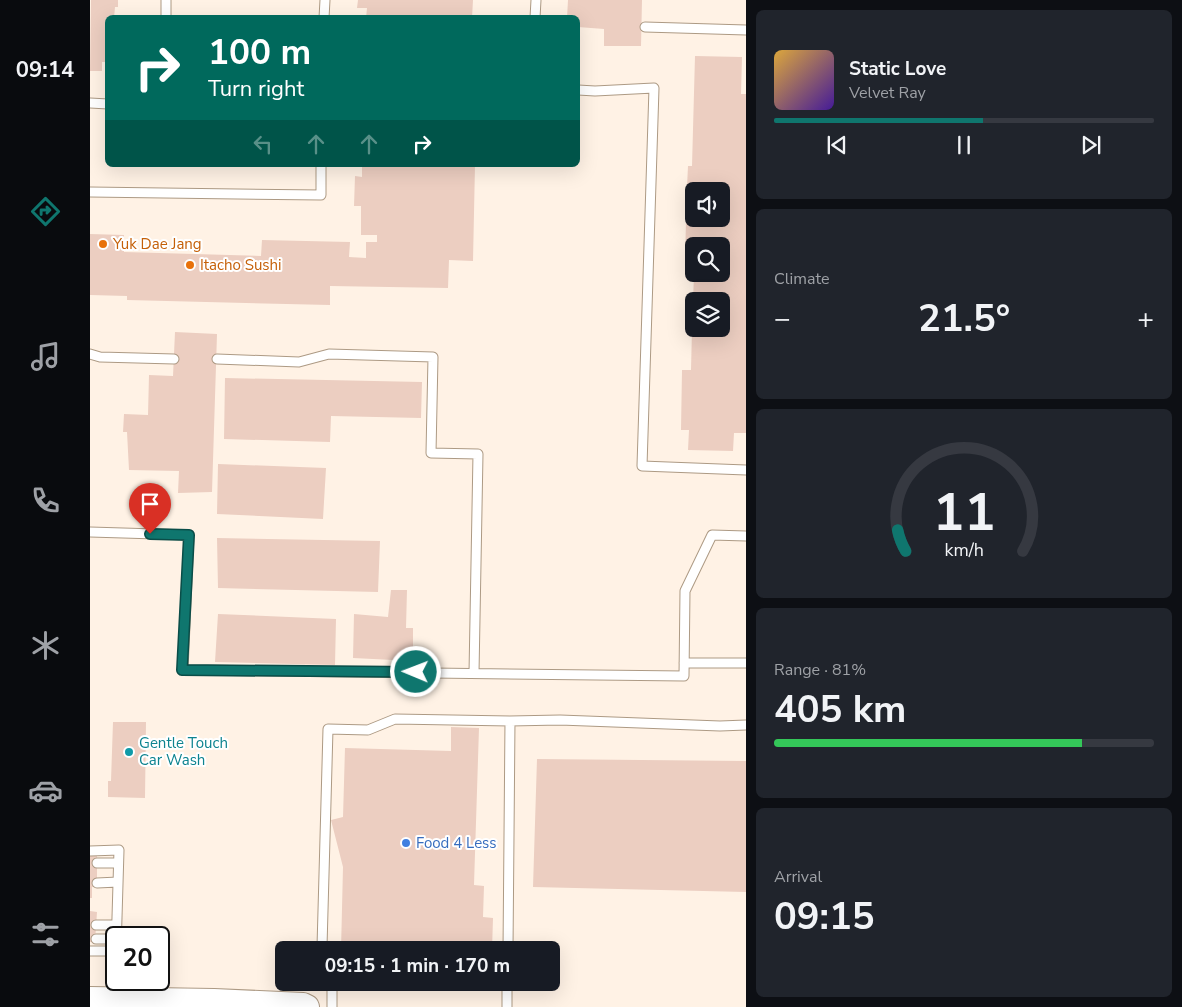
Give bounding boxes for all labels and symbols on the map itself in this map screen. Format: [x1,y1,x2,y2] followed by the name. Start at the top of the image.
[112,234,202,254] place label: Yuk Dae Jang
[97,238,109,250] marker: Yuk Dae Jang
[200,255,282,275] place label: Itacho Sushi
[184,259,196,271] marker: Itacho Sushi
[129,483,171,534] pin
[389,645,441,697] position arrow
[139,733,228,770] place label: Gentle Touch Car Wash
[123,746,135,758] marker: Gentle Touch Car Wash
[416,833,497,853] place label: Food 4 Less
[400,837,412,849] marker: Food 4 Less
[105,926,170,991] speed limit sign: 20

